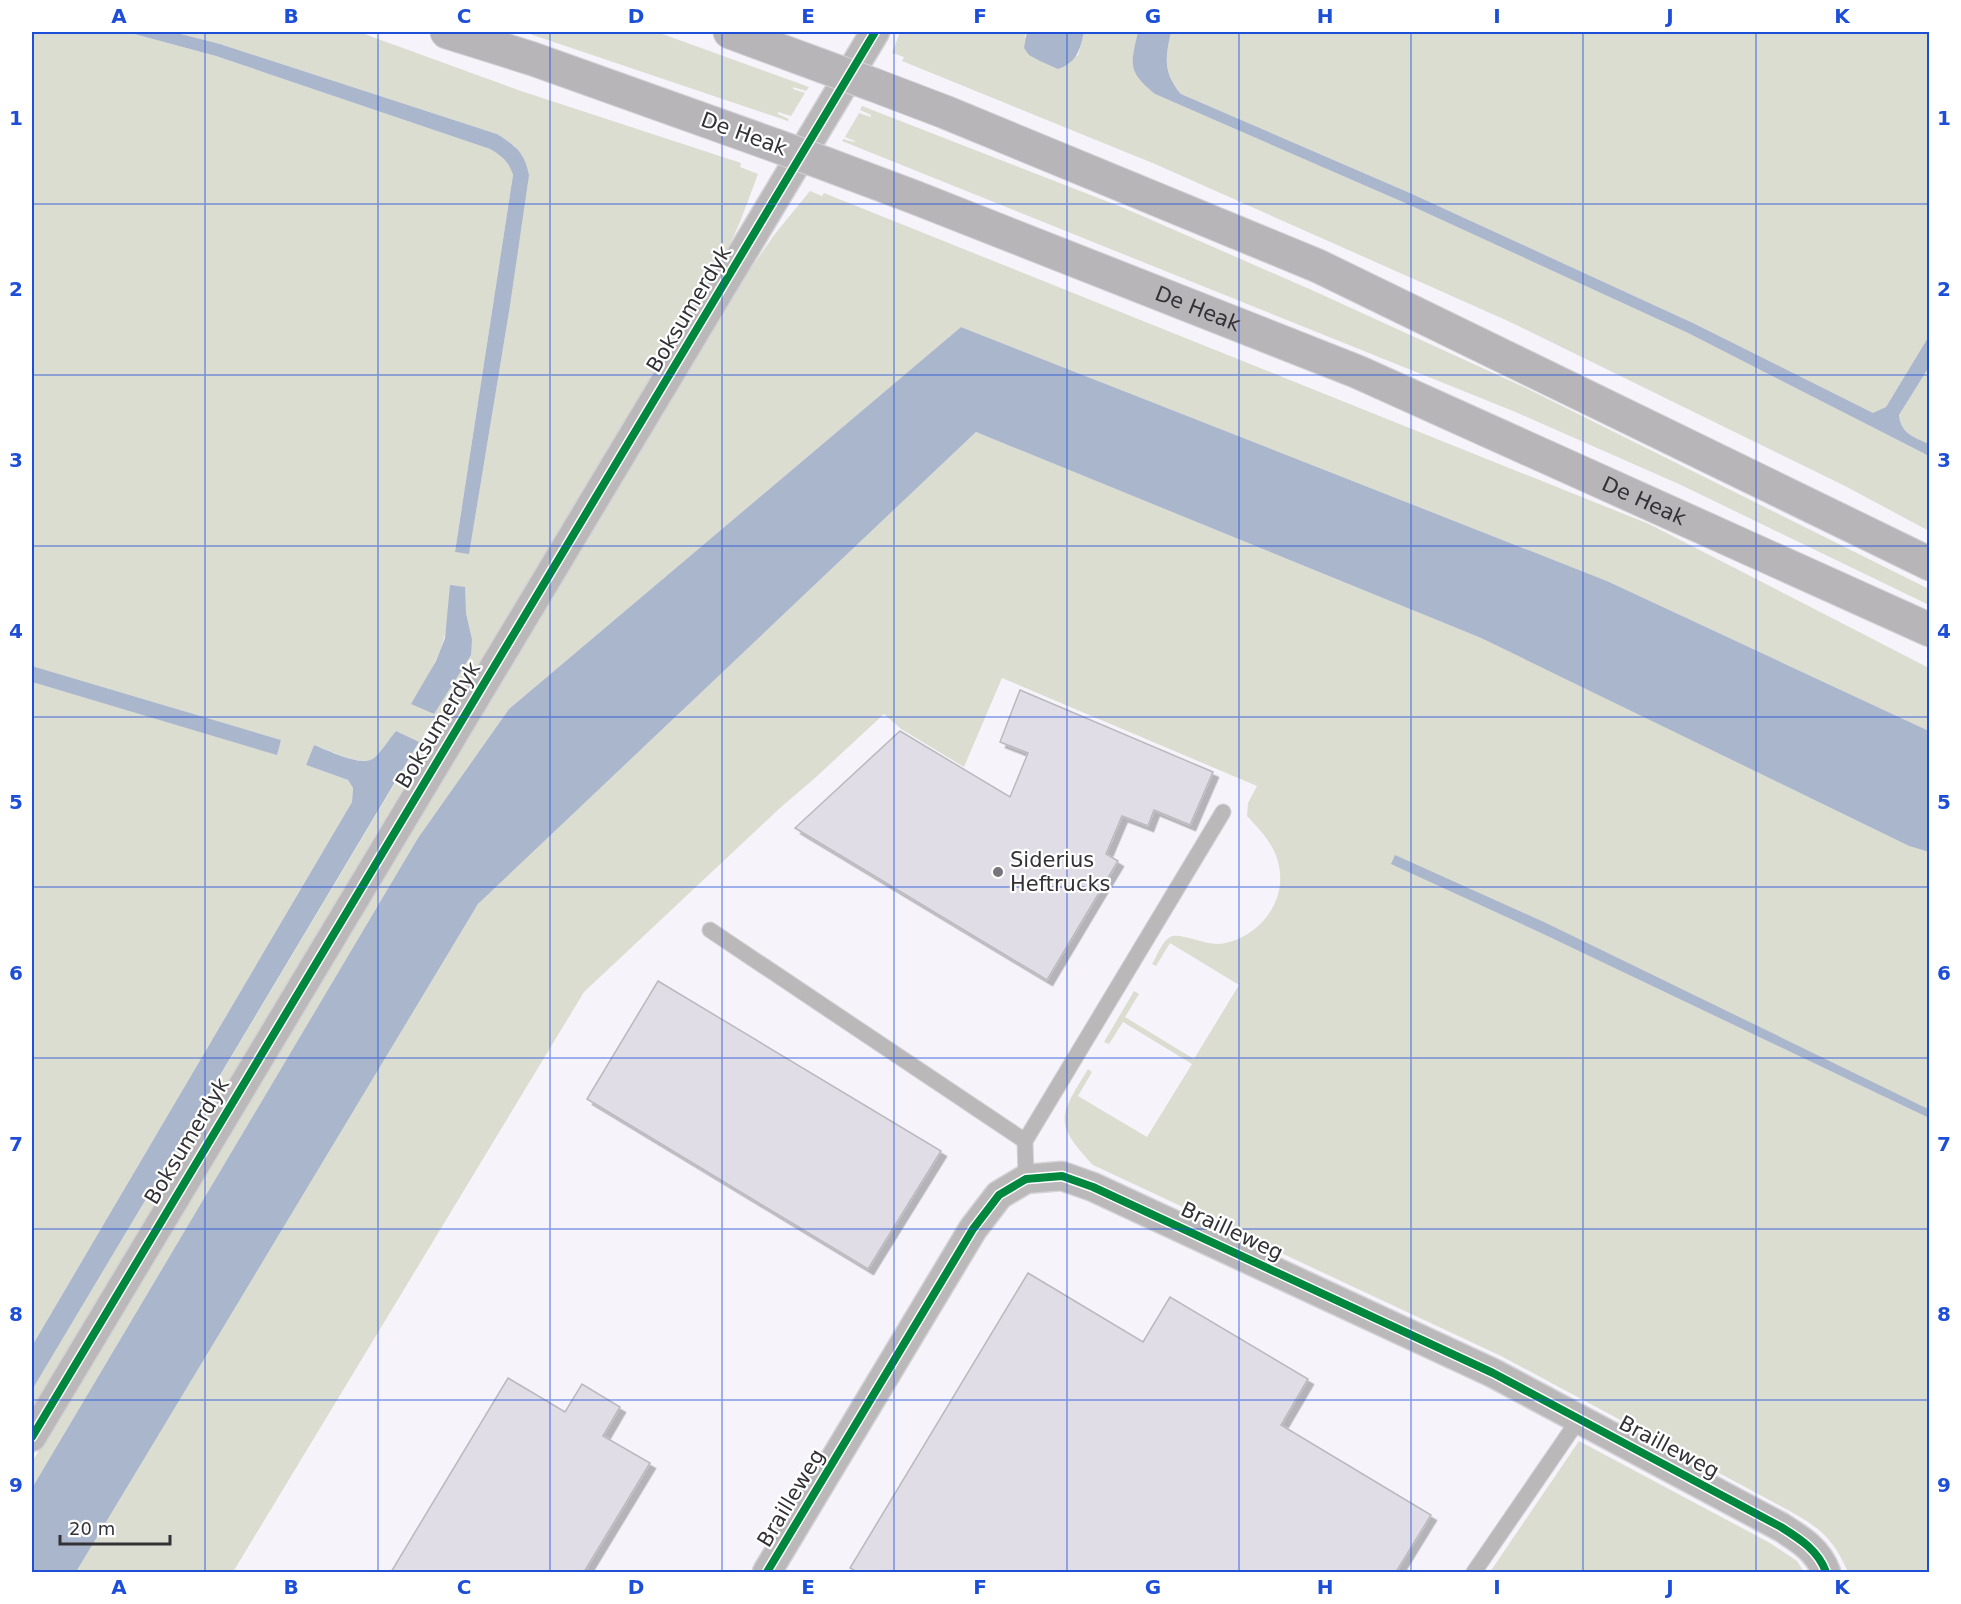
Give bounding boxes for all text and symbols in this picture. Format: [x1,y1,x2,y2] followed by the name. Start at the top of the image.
[111,4,127,28] text: A
[283,4,299,28] text: B
[457,4,471,28] text: C
[628,4,644,28] text: D
[801,4,815,28] text: E
[973,4,987,28] text: F
[1145,4,1161,28] text: G
[1317,4,1333,28] text: H
[1493,4,1501,28] text: I
[1664,4,1674,28] text: J
[1834,4,1851,28] text: K
[9,106,23,130] text: 1
[1937,106,1951,130] text: 1
[698,107,791,161] street label: De Heak
[642,241,737,377] street label: Boksumerdyk
[9,277,23,301] text: 2
[1937,277,1951,301] text: 2
[1152,281,1245,337] street label: De Heak
[9,448,23,472] text: 3
[1937,448,1951,472] text: 3
[1598,472,1691,531] street label: De Heak
[9,619,23,643] text: 4
[1937,619,1951,643] text: 4
[391,657,486,793] street label: Boksumerdyk
[9,790,23,814] text: 5
[1937,790,1951,814] text: 5
[1010,848,1111,896] place label: Siderius Heftrucks
[991,865,1005,879] marker: Siderius Heftrucks
[9,961,23,985] text: 6
[1937,961,1951,985] text: 6
[140,1073,235,1209] street label: Boksumerdyk
[9,1132,23,1156] text: 7
[1937,1132,1951,1156] text: 7
[1177,1197,1287,1265] street label: Brailleweg
[9,1302,23,1326] text: 8
[1937,1302,1951,1326] text: 8
[1615,1411,1723,1483] street label: Brailleweg
[752,1445,830,1551] street label: Brailleweg
[9,1473,23,1497] text: 9
[1937,1473,1951,1497] text: 9
[60,1508,170,1546] scale bar
[69,1518,115,1539] text: 20 m
[111,1575,127,1599] text: A
[283,1575,299,1599] text: B
[457,1575,471,1599] text: C
[628,1575,644,1599] text: D
[801,1575,815,1599] text: E
[973,1575,987,1599] text: F
[1145,1575,1161,1599] text: G
[1317,1575,1333,1599] text: H
[1493,1575,1501,1599] text: I
[1664,1575,1674,1599] text: J
[1834,1575,1851,1599] text: K

